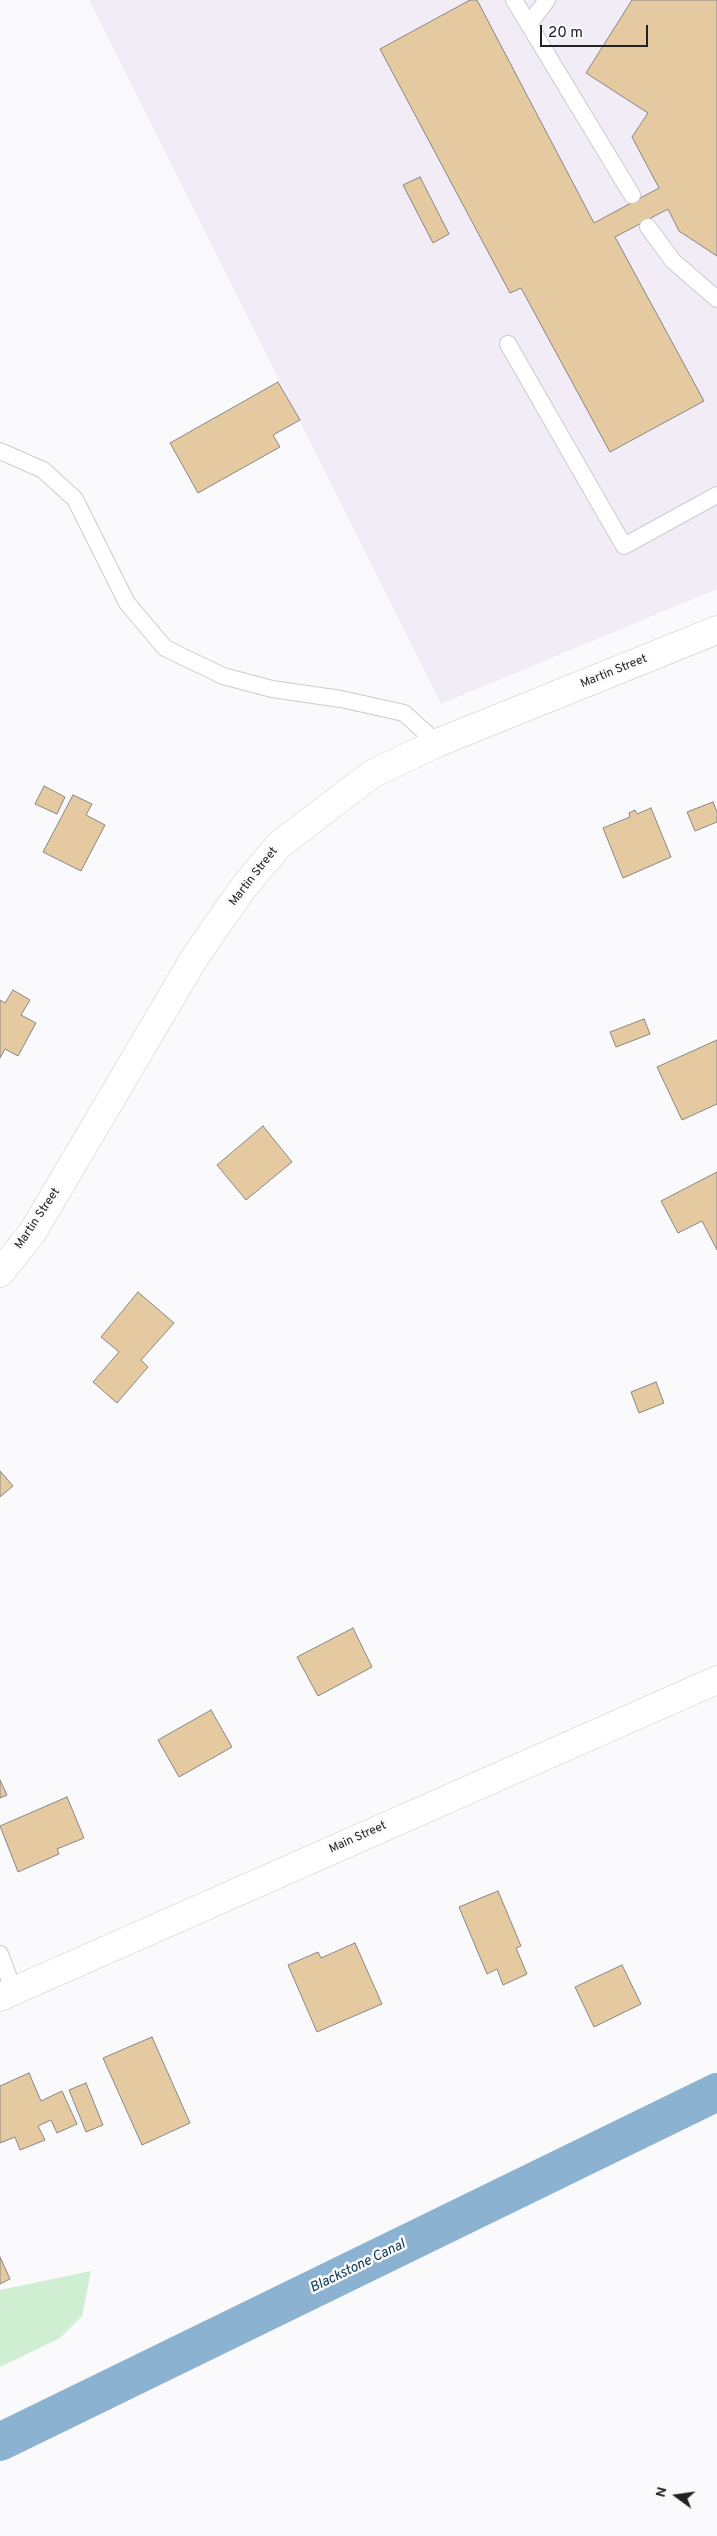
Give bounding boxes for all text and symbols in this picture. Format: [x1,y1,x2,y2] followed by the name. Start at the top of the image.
[542,15,650,47] scale bar
[548,24,583,43] text: 20 m
[579,652,649,692] street label: Martin Street
[227,845,281,909] street label: Martin Street
[12,1186,64,1252] street label: Martin Street
[327,1819,389,1857] street label: Main Street
[308,2237,408,2297] water label: Blackstone Canal
[652,2471,702,2521] north arrow
[652,2485,671,2499] text: N

